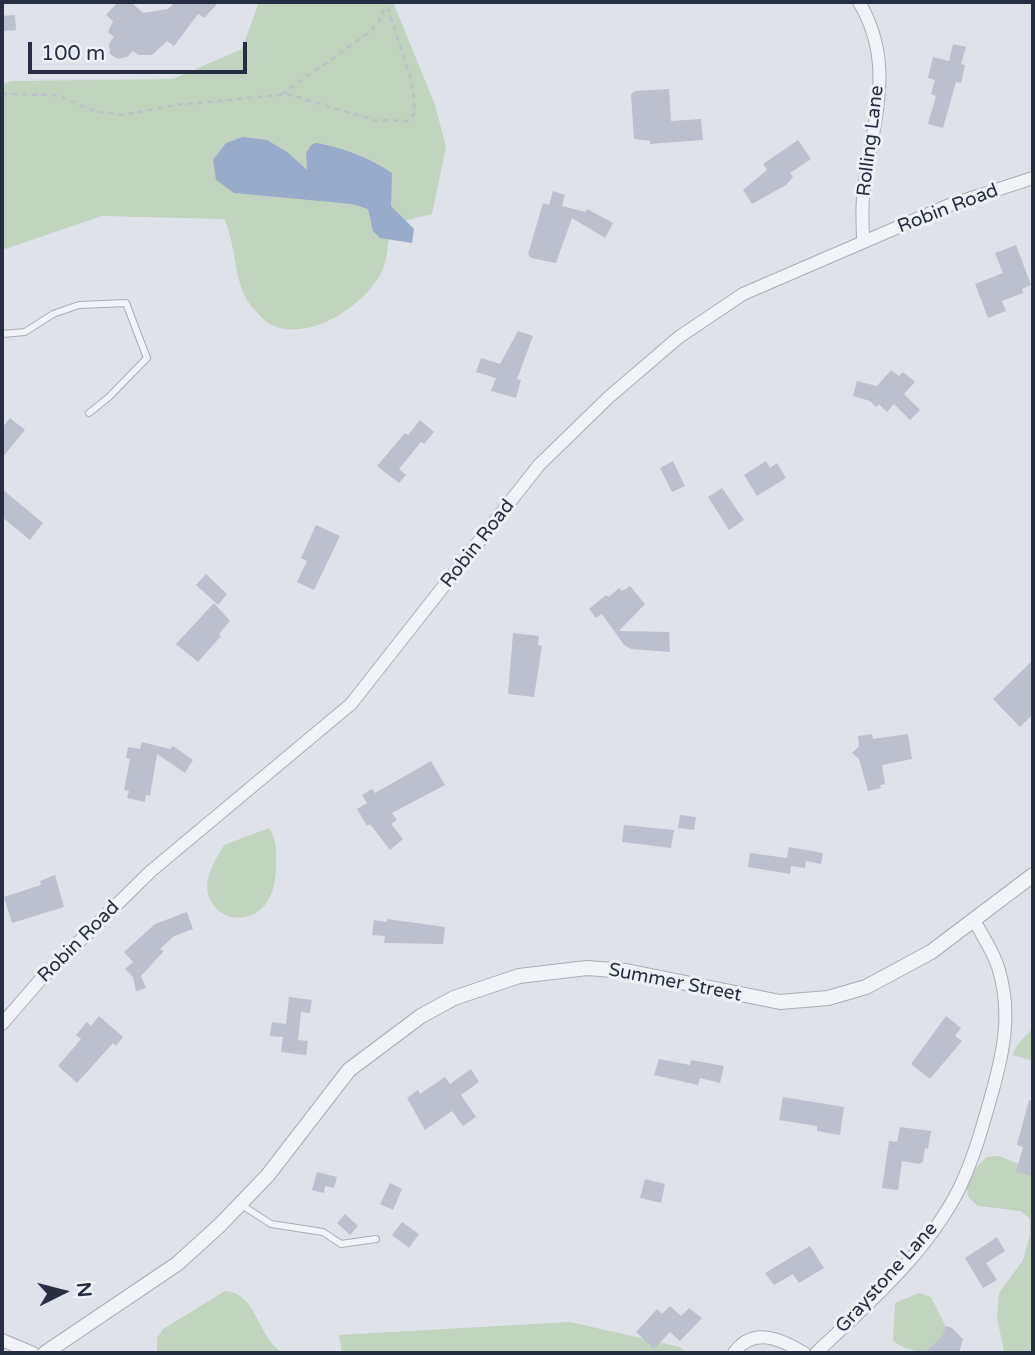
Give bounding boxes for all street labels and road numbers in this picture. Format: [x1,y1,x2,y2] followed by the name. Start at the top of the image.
[853,84,889,198] street label: Rolling Lane
[894,179,1002,239] street label: Robin Road
[436,495,520,593] street label: Robin Road
[33,896,125,988] street label: Robin Road
[606,959,744,1007] street label: Summer Street
[831,1218,943,1338] street label: Graystone Lane

